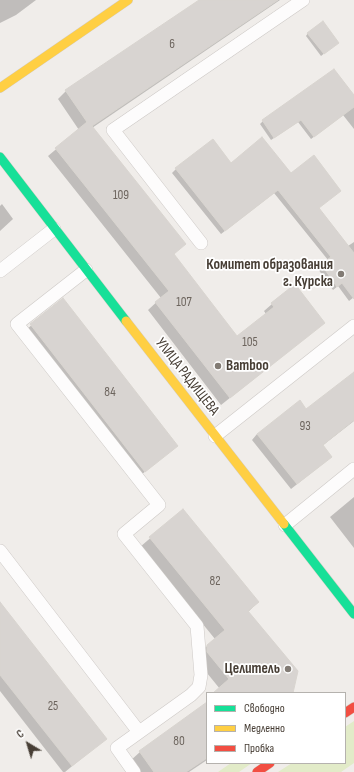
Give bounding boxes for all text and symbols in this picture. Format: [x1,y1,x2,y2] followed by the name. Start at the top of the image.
[169,37,175,53] house number: 6
[113,188,129,204] house number: 109
[206,256,333,291] place label: Комитет образования г. Курска
[336,269,346,279] marker: Комитет образования г. Курска
[176,295,192,311] house number: 107
[151,335,223,419] street label: УЛИЦА РАДИЩЕВА
[242,335,258,351] house number: 105
[226,357,269,375] place label: Bamboo
[213,361,223,371] marker: Bamboo
[104,385,116,401] house number: 84
[299,419,311,435] house number: 93
[209,574,221,590] house number: 82
[225,660,280,678] place label: Целитель
[283,664,293,674] marker: Целитель
[206,692,346,764] legend
[48,699,58,715] house number: 25
[244,701,285,716] text: Свободно
[244,721,285,736] text: Медленно
[8,724,48,764] north arrow
[14,727,27,741] text: С
[173,734,185,750] house number: 80
[244,741,274,756] text: Пробка

